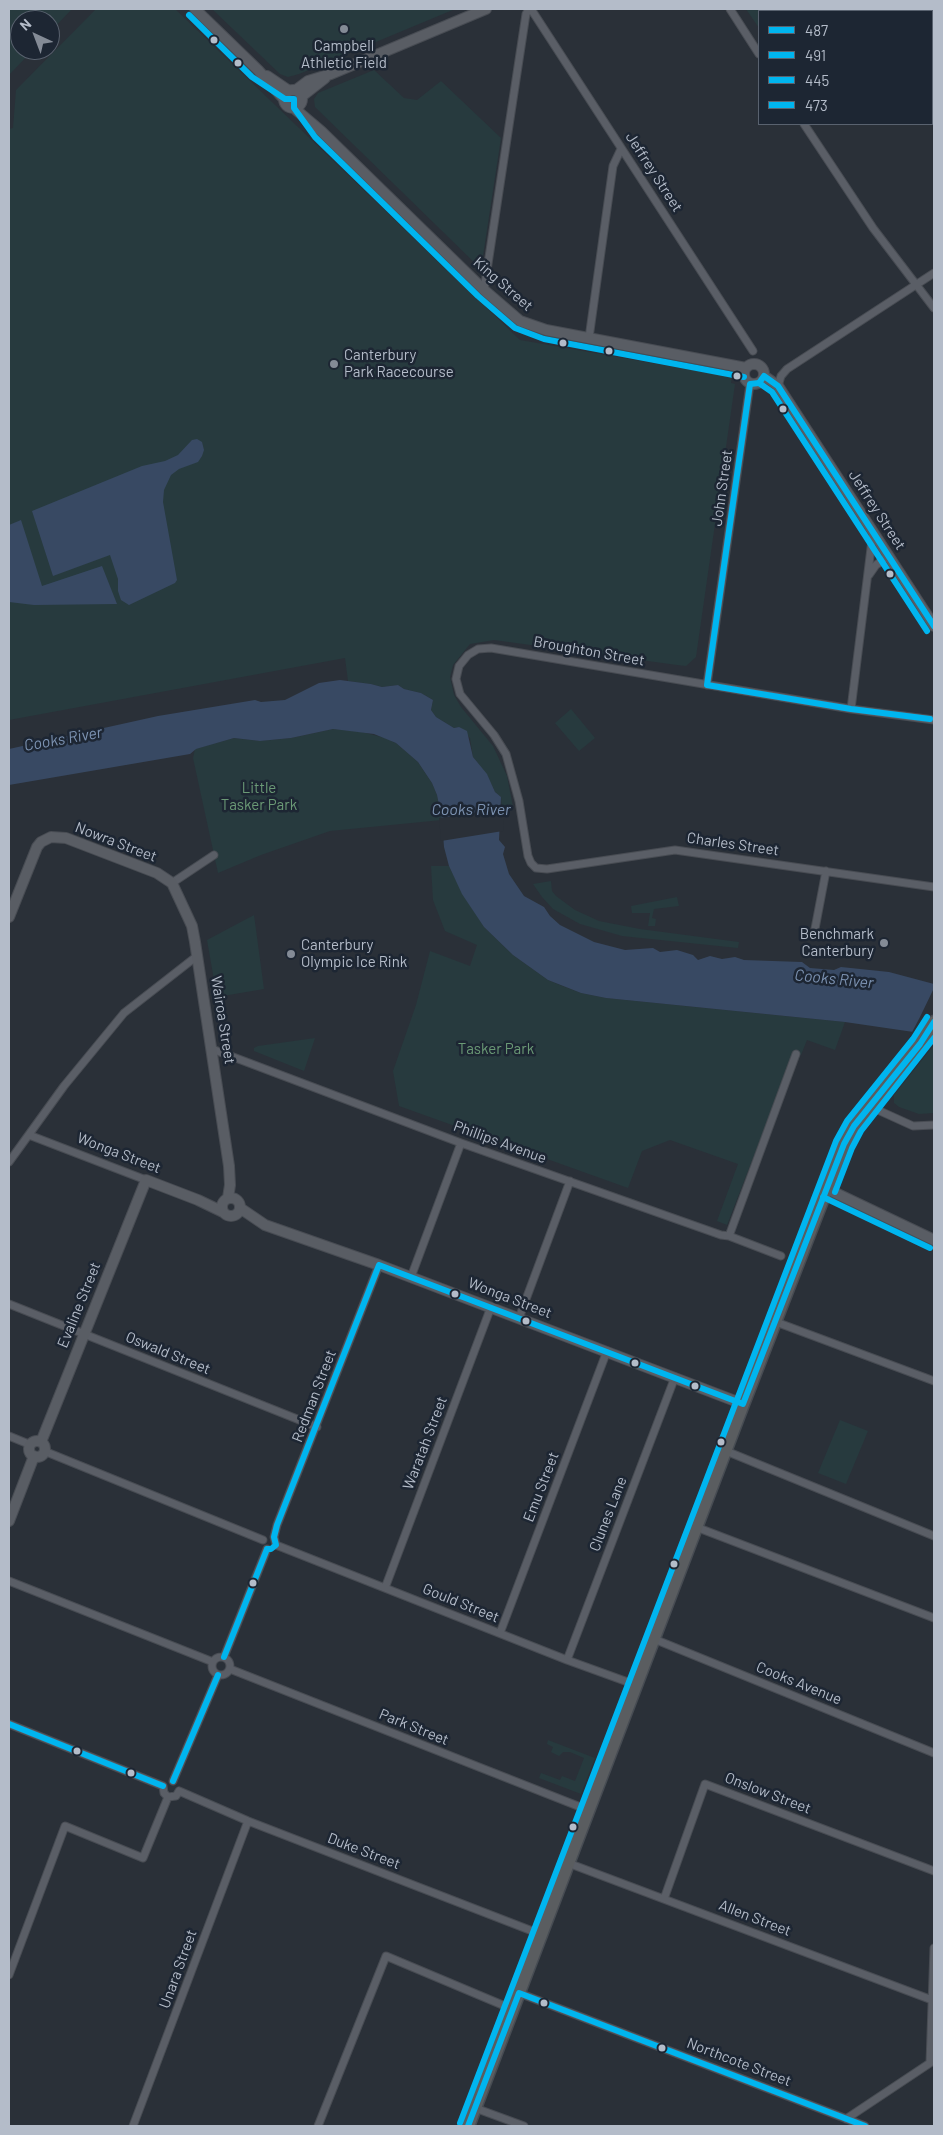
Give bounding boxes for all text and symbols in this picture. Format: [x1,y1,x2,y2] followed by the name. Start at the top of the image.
[10,10,60,60] north arrow
[758,10,933,125] legend
[16,15,34,34] text: N
[805,21,828,39] text: 487
[338,23,350,35] marker: Campbell Athletic Field
[209,35,219,45] unlabelled marker
[301,37,387,72] place label: Campbell Athletic Field
[805,46,826,64] text: 491
[233,58,243,68] unlabelled marker
[805,71,829,89] text: 445
[805,96,828,114] text: 473
[622,129,686,215] street label: Jeffrey Street
[470,253,536,315] street label: King Street
[558,338,568,348] unlabelled marker
[344,346,454,381] place label: Canterbury Park Racecourse
[604,346,614,356] unlabelled marker
[328,358,340,370] marker: Canterbury Park Racecourse
[732,371,742,381] unlabelled marker
[778,404,788,414] unlabelled marker
[708,449,736,527] street label: John Street
[845,467,909,553] street label: Jeffrey Street
[885,569,895,579] unlabelled marker
[532,632,646,670] street label: Broughton Street
[22,723,104,755] water label: Cooks River
[221,779,297,814] park label: Little Tasker Park
[431,800,511,820] water label: Cooks River
[73,818,159,866] street label: Nowra Street
[686,829,780,859] street label: Charles Street
[800,925,874,960] place label: Benchmark Canterbury
[301,936,407,971] place label: Canterbury Olympic Ice Rink
[878,937,890,949] marker: Benchmark Canterbury
[285,948,297,960] marker: Canterbury Olympic Ice Rink
[794,965,874,993] water label: Cooks River
[207,975,239,1065] street label: Wairoa Street
[458,1040,534,1058] park label: Tasker Park
[451,1117,549,1167] street label: Phillips Avenue
[75,1129,163,1177] street label: Wonga Street
[54,1259,104,1351] street label: Evaline Street
[466,1274,554,1322] street label: Wonga Street
[450,1289,460,1299] unlabelled marker
[521,1316,531,1326] unlabelled marker
[123,1328,213,1378] street label: Oswald Street
[288,1347,340,1445] street label: Redman Street
[630,1358,640,1368] unlabelled marker
[690,1381,700,1391] unlabelled marker
[399,1394,451,1492] street label: Waratah Street
[716,1437,726,1447] unlabelled marker
[519,1449,563,1525] street label: Emu Street
[585,1474,631,1554] street label: Clunes Lane
[669,1559,679,1569] unlabelled marker
[248,1578,258,1588] unlabelled marker
[420,1579,502,1627] street label: Gould Street
[754,1658,844,1708] street label: Cooks Avenue
[377,1705,451,1749] street label: Park Street
[72,1746,82,1756] unlabelled marker
[126,1768,136,1778] unlabelled marker
[722,1768,814,1818] street label: Onslow Street
[568,1822,578,1832] unlabelled marker
[325,1829,403,1873] street label: Duke Street
[716,1896,794,1940] street label: Allen Street
[155,1927,201,2011] street label: Unara Street
[539,1998,549,2008] unlabelled marker
[684,2034,794,2090] street label: Northcote Street
[657,2043,667,2053] unlabelled marker

